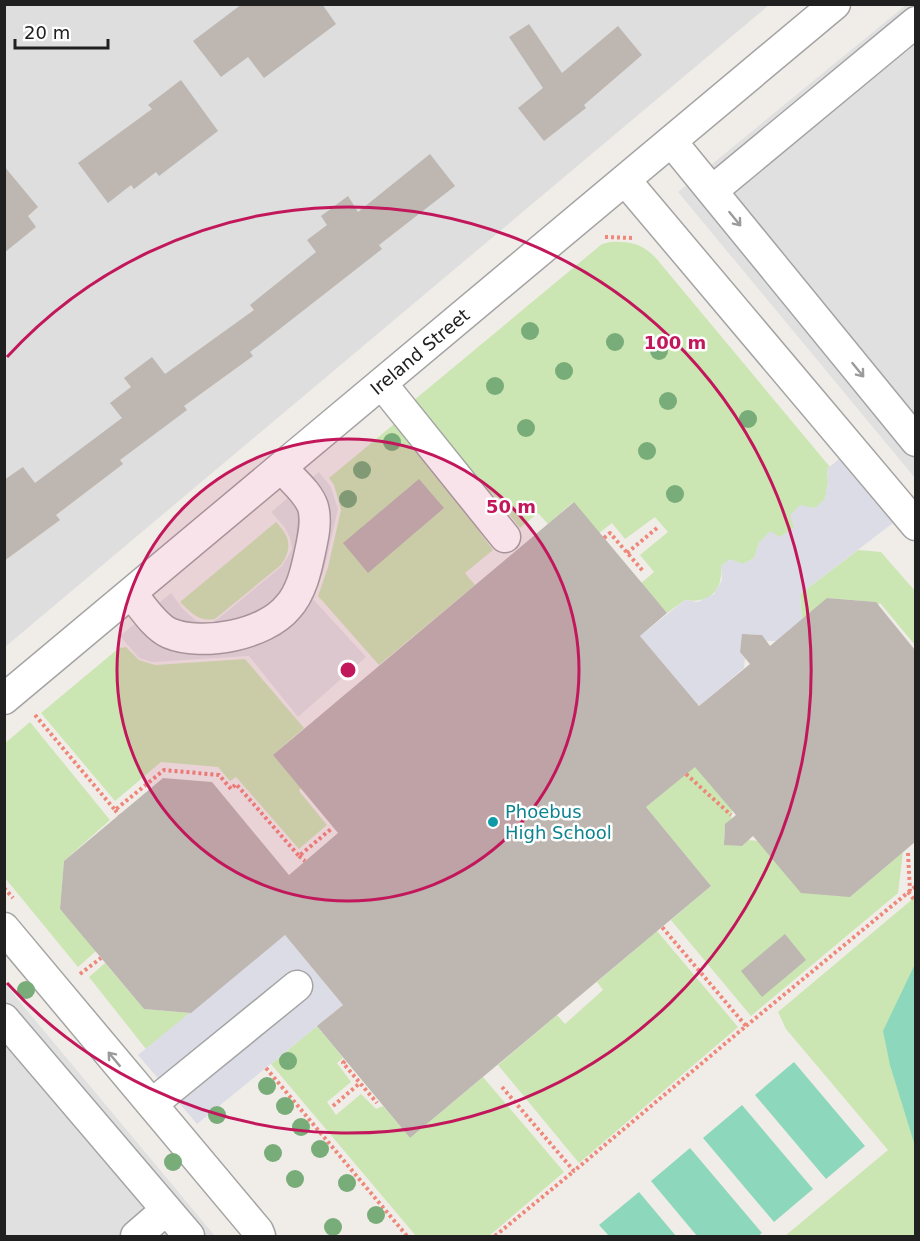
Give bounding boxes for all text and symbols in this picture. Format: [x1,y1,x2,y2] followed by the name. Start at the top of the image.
[15,12,108,50] scale bar
[24,22,70,43] text: 20 m
[728,211,742,226] one-way arrow
[366,304,473,399] street label: Ireland Street
[644,332,706,353] text: 100 m
[851,362,865,377] one-way arrow
[486,496,536,517] text: 50 m
[338,660,358,680] centre of rings
[505,801,612,843] place label: Phoebus High School
[486,815,500,829] marker: Phoebus High School
[107,1052,121,1067] one-way arrow

